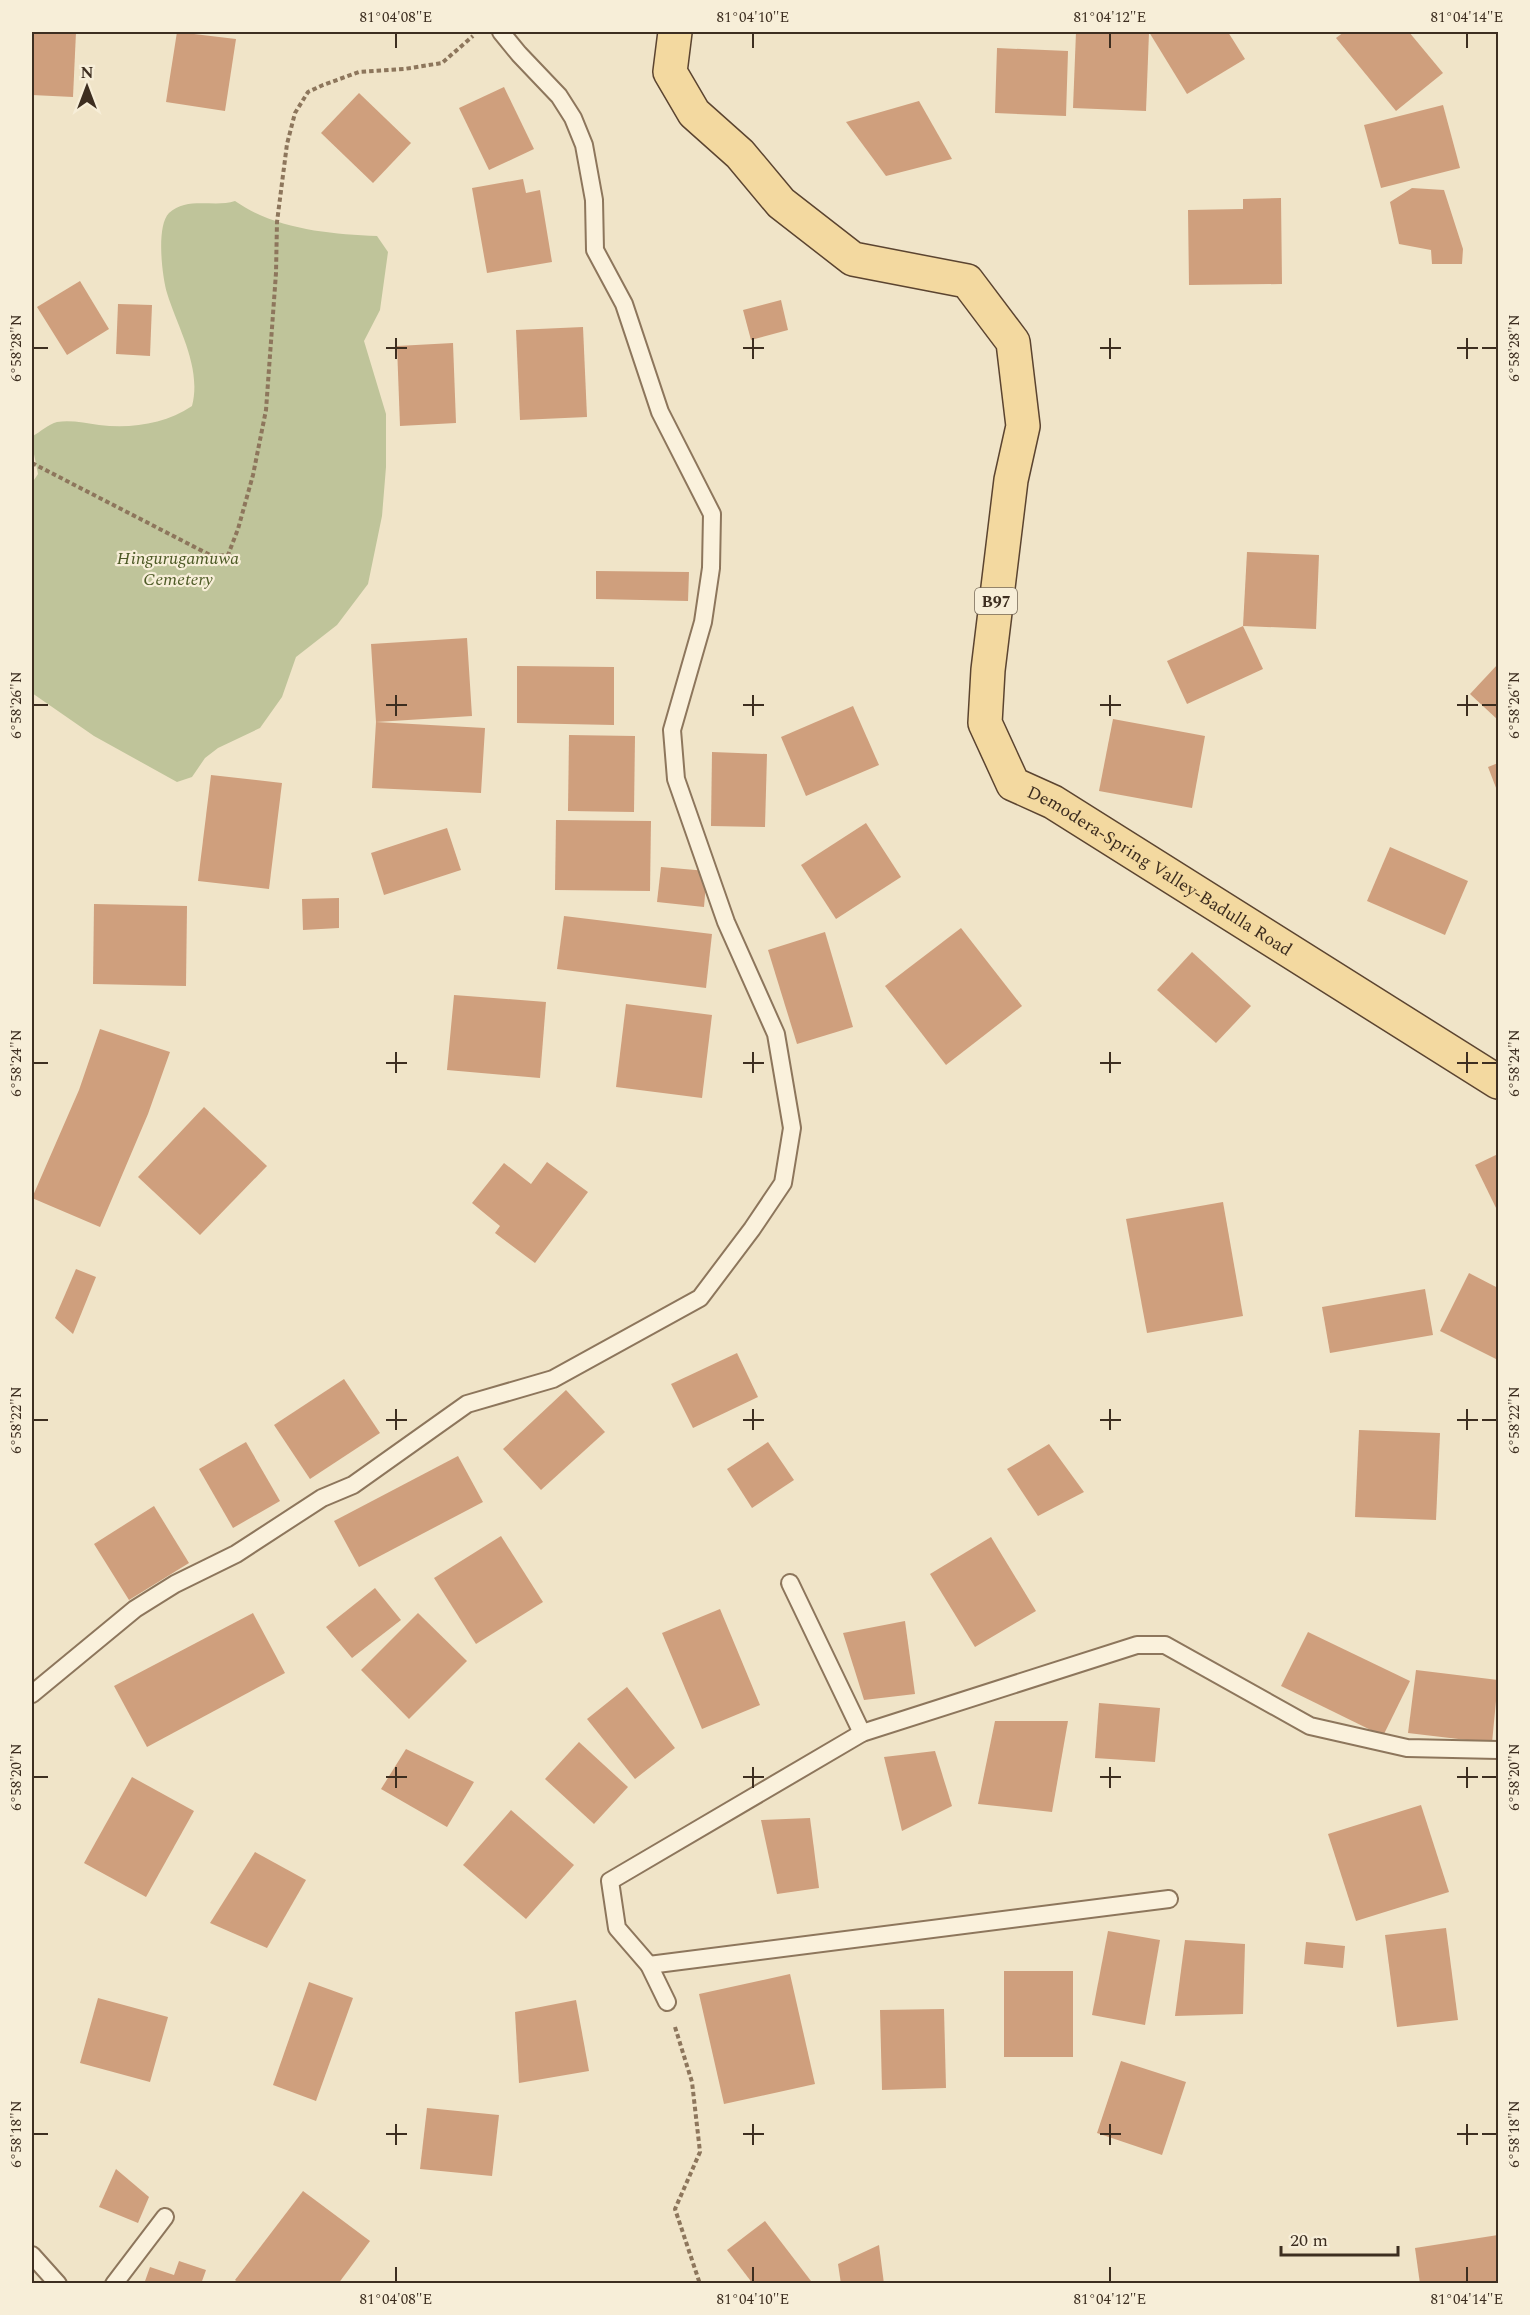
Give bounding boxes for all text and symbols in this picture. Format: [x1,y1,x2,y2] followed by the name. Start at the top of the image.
[360,6,432,29] text: 81°04'08"E
[717,6,789,29] text: 81°04'10"E
[1074,6,1146,29] text: 81°04'12"E
[1431,6,1503,29] text: 81°04'14"E
[57,57,117,117] north arrow
[80,61,94,85] text: N
[5,314,28,382] text: 6°58'28"N
[1503,314,1526,382] text: 6°58'28"N
[117,545,239,593] park label: Hingurugamuwa Cemetery
[975,588,1017,614] road number: B97
[5,671,28,739] text: 6°58'26"N
[1503,671,1526,739] text: 6°58'26"N
[1022,779,1297,963] street label: Demodera-Spring Valley-Badulla Road
[5,1029,28,1097] text: 6°58'24"N
[1503,1029,1526,1097] text: 6°58'24"N
[5,1386,28,1454] text: 6°58'22"N
[1503,1386,1526,1454] text: 6°58'22"N
[5,1743,28,1811] text: 6°58'20"N
[1503,1743,1526,1811] text: 6°58'20"N
[5,2100,28,2168] text: 6°58'18"N
[1503,2100,1526,2168] text: 6°58'18"N
[1281,2219,1398,2257] scale bar
[1290,2227,1328,2254] text: 20 m
[360,2288,432,2311] text: 81°04'08"E
[717,2288,789,2311] text: 81°04'10"E
[1074,2288,1146,2311] text: 81°04'12"E
[1431,2288,1503,2311] text: 81°04'14"E

